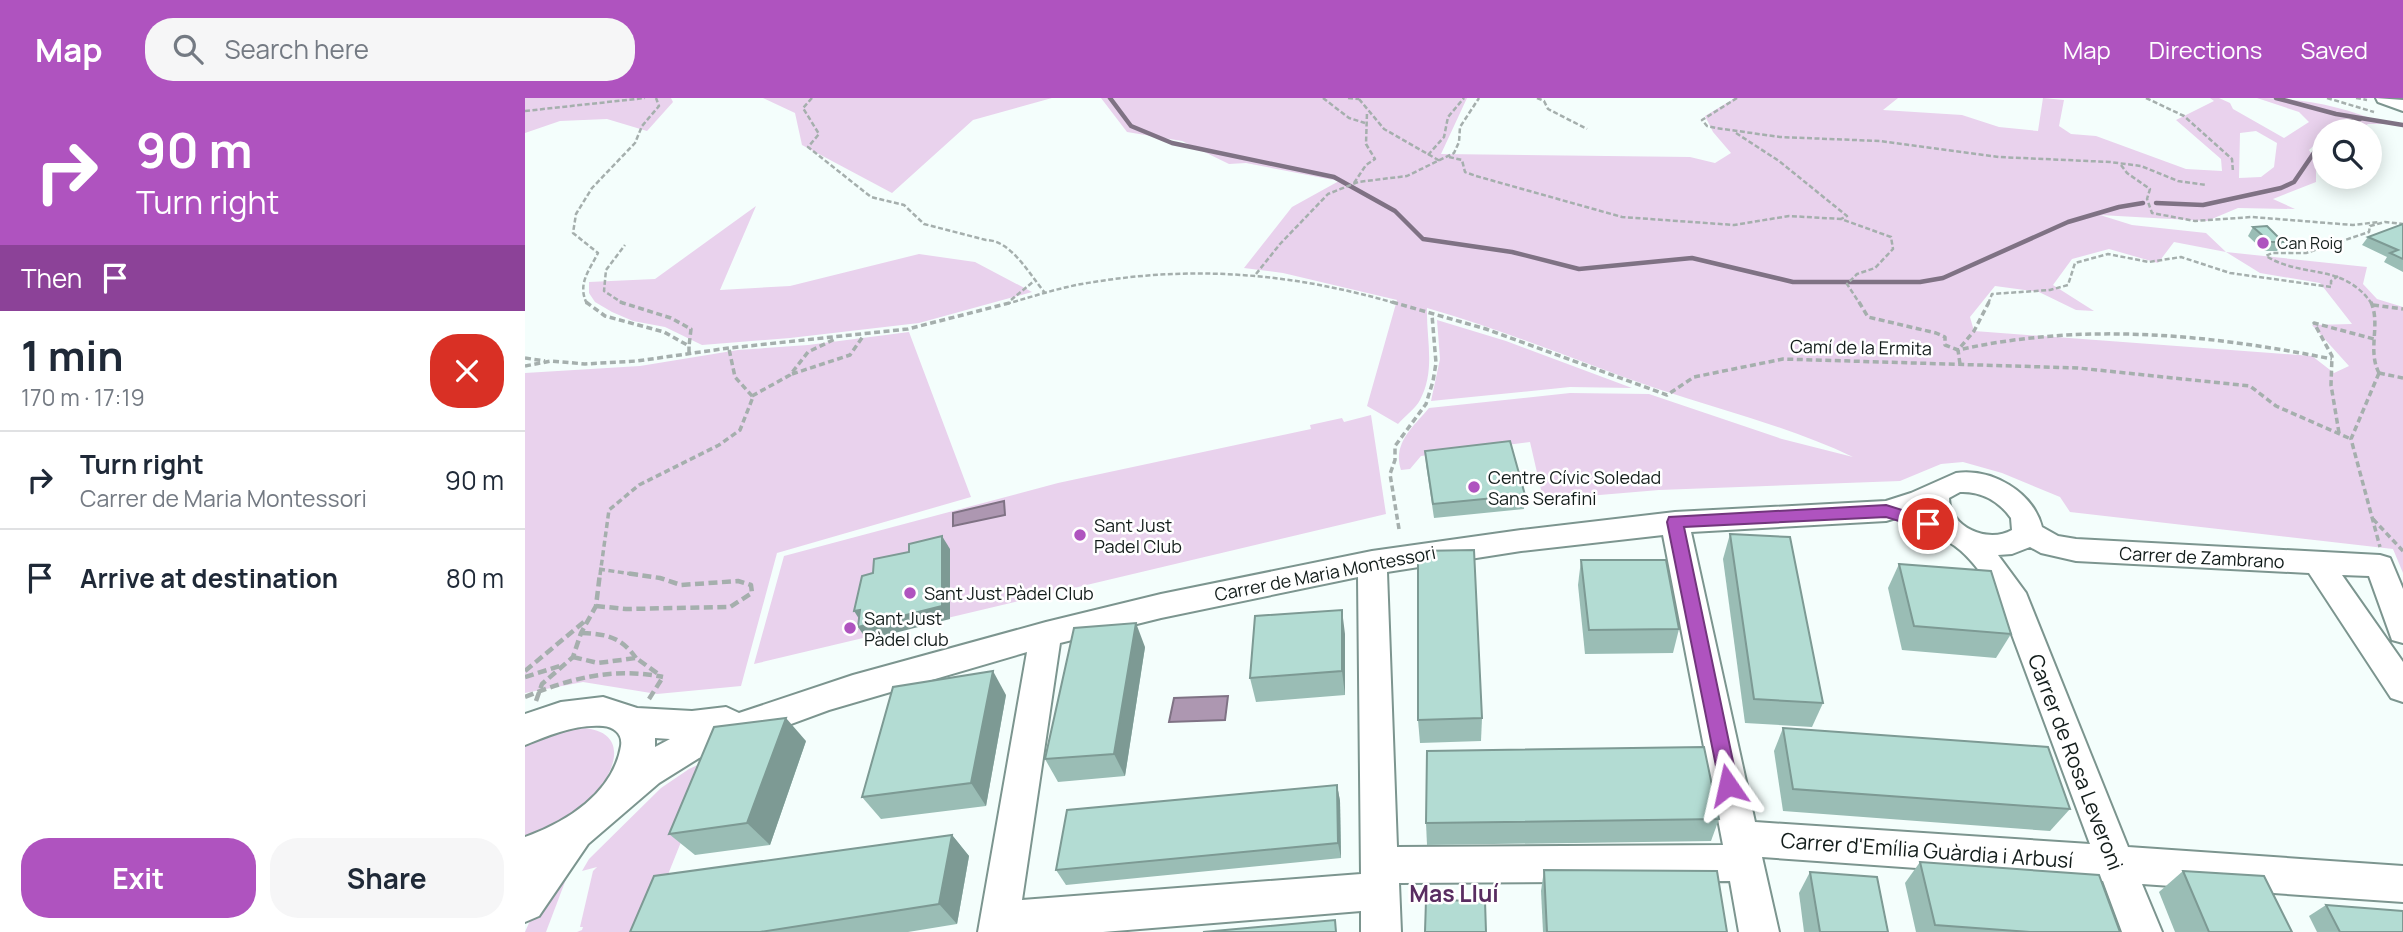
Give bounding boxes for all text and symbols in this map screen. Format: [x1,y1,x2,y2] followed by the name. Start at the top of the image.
[145,18,635,81] search box
[35,27,103,72] text: Map
[169,30,207,68] icon: search
[225,31,369,67] text: Search here
[2063,33,2111,66] text: Map
[2149,33,2262,66] text: Directions
[2300,33,2368,66] text: Saved
[136,116,253,183] text: 90 m
[2312,119,2382,189] map controls
[2312,119,2382,189] button: search
[21,126,112,217] icon: right
[136,180,279,224] text: Turn right
[2277,232,2343,254] place label: Can Roig
[2255,235,2271,251] marker: Can Roig
[96,259,134,297] icon: arrive
[21,260,82,296] text: Then
[21,326,124,384] text: 1 min
[430,334,504,408] button: close
[1790,334,1932,360] street label: Camí de la Ermita
[21,381,145,413] text: 170 m · 17:19
[80,446,204,482] text: Turn right
[21,461,59,499] icon: right
[445,462,504,498] text: 90 m
[1488,465,1661,510] place label: Centre Cívic Soledad Sans Serafini
[1466,479,1482,495] marker: Centre Cívic Soledad Sans Serafini
[80,482,367,514] text: Carrer de Maria Montessori
[1898,494,1958,554] pin
[1909,505,1947,543] icon: arrive
[1094,513,1182,558] place label: Sant Just Padel Club
[1072,527,1088,543] marker: Sant Just Padel Club
[1212,540,1438,606] street label: Carrer de Maria Montessori
[2119,541,2285,573] street label: Carrer de Zambrano
[21,559,59,597] icon: arrive
[80,560,338,596] text: Arrive at destination
[446,560,504,596] text: 80 m
[924,581,1094,605] place label: Sant Just Pàdel Club
[902,585,918,601] marker: Sant Just Pàdel Club
[864,606,949,651] place label: Sant Just Pàdel club
[842,620,858,636] marker: Sant Just Pàdel club
[2022,650,2130,874] street label: Carrer de Rosa Leveroni
[1691,748,1765,822] position arrow
[1780,826,2074,874] street label: Carrer d'Emília Guàrdia i Arbusí
[21,838,256,918] button: Exit
[270,838,504,918] button: Share
[1409,877,1499,909] district label: Mas Lluí

